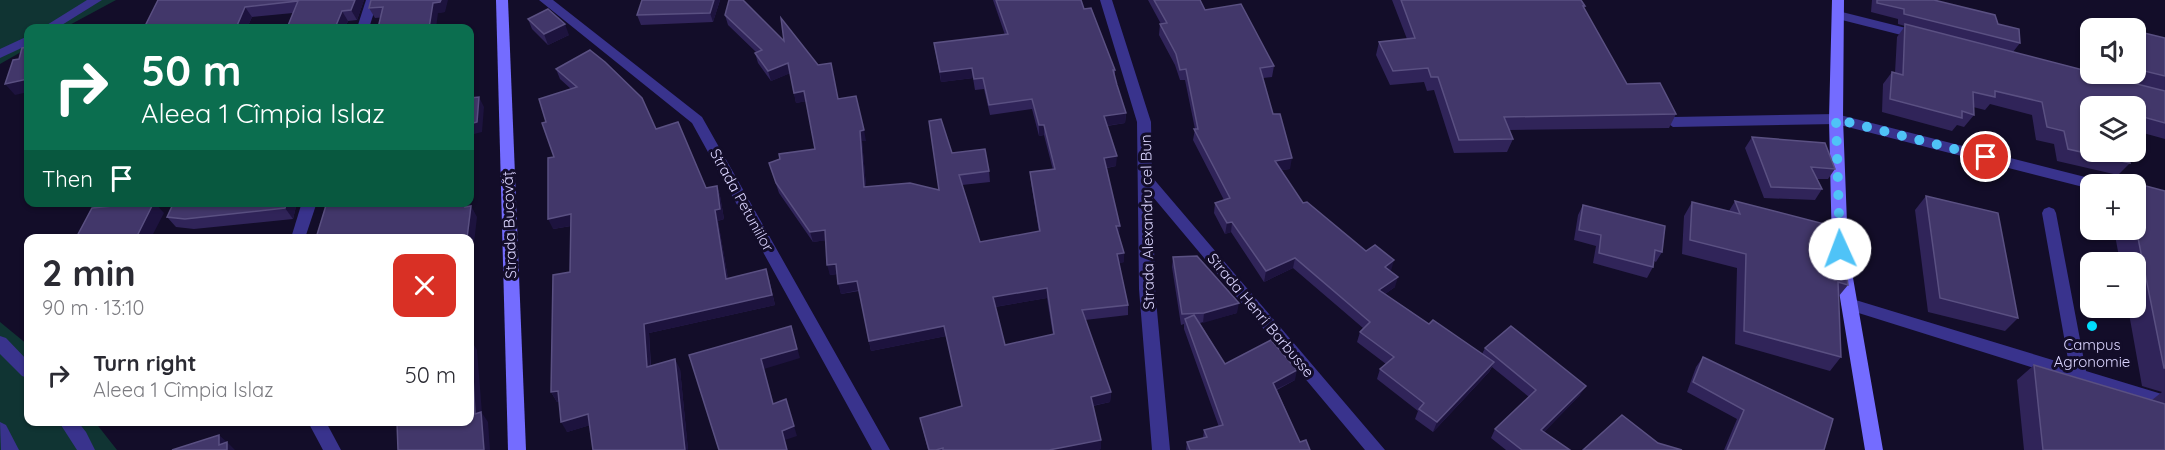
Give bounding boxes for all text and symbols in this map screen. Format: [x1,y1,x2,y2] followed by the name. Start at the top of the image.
[2080,18,2146,318] map controls
[2080,18,2146,84] button: sound
[141,44,241,97] text: 50 m
[42,48,120,126] icon: right
[141,96,385,130] text: Aleea 1 Cîmpia Islaz
[2080,96,2146,162] button: layers
[1960,131,2011,182] pin
[1136,134,1158,310] street label: Strada Alexandru cel Bun
[1969,140,2002,173] icon: arrive
[706,145,778,255] street label: Strada Petuniilor
[105,162,138,195] icon: arrive
[42,165,93,193] text: Then
[498,171,520,279] street label: Strada Bucovăț
[2080,174,2146,240] button: +
[1808,217,1872,281] position arrow
[1203,249,1319,381] street label: Strada Henri Barbusse
[42,250,136,295] text: 2 min
[2080,252,2146,318] button: −
[393,254,456,317] button: close
[42,295,145,320] text: 90 m · 13:10
[2085,319,2099,333] marker: Campus Agronomie
[2054,335,2130,371] place label: Campus Agronomie
[93,349,197,377] text: Turn right
[42,359,75,392] icon: right
[405,361,456,389] text: 50 m
[93,377,274,402] text: Aleea 1 Cîmpia Islaz

